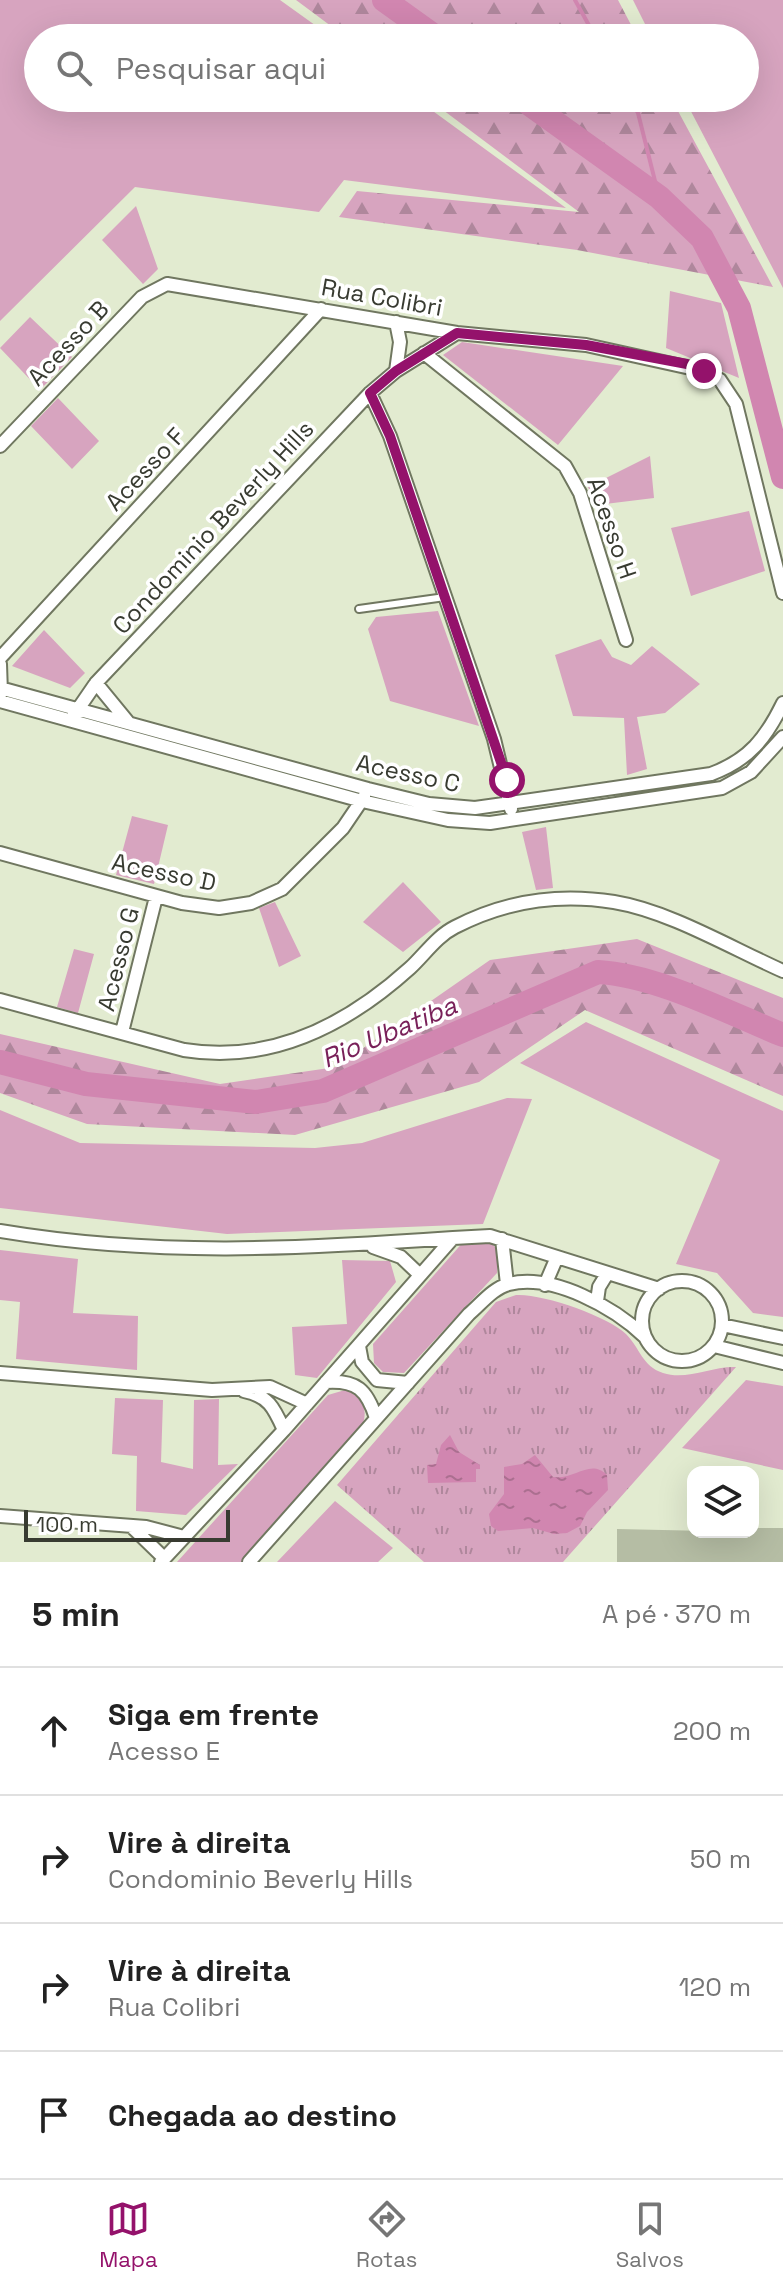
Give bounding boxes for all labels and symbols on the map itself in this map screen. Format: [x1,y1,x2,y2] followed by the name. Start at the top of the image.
[319,271,445,323] street label: Rua Colibri
[21,294,115,392] street label: Acesso B
[686,353,722,389] route end
[106,414,320,640] street label: Condominio Beverly Hills
[99,421,191,517] street label: Acesso F
[580,473,644,583] street label: Acesso H
[353,747,463,799] street label: Acesso C
[489,762,525,798] route start
[109,846,219,898] street label: Acesso D
[90,904,146,1014] street label: Acesso G
[316,988,463,1076] water label: Rio Ubatiba
[24,1506,230,1542] scale bar

